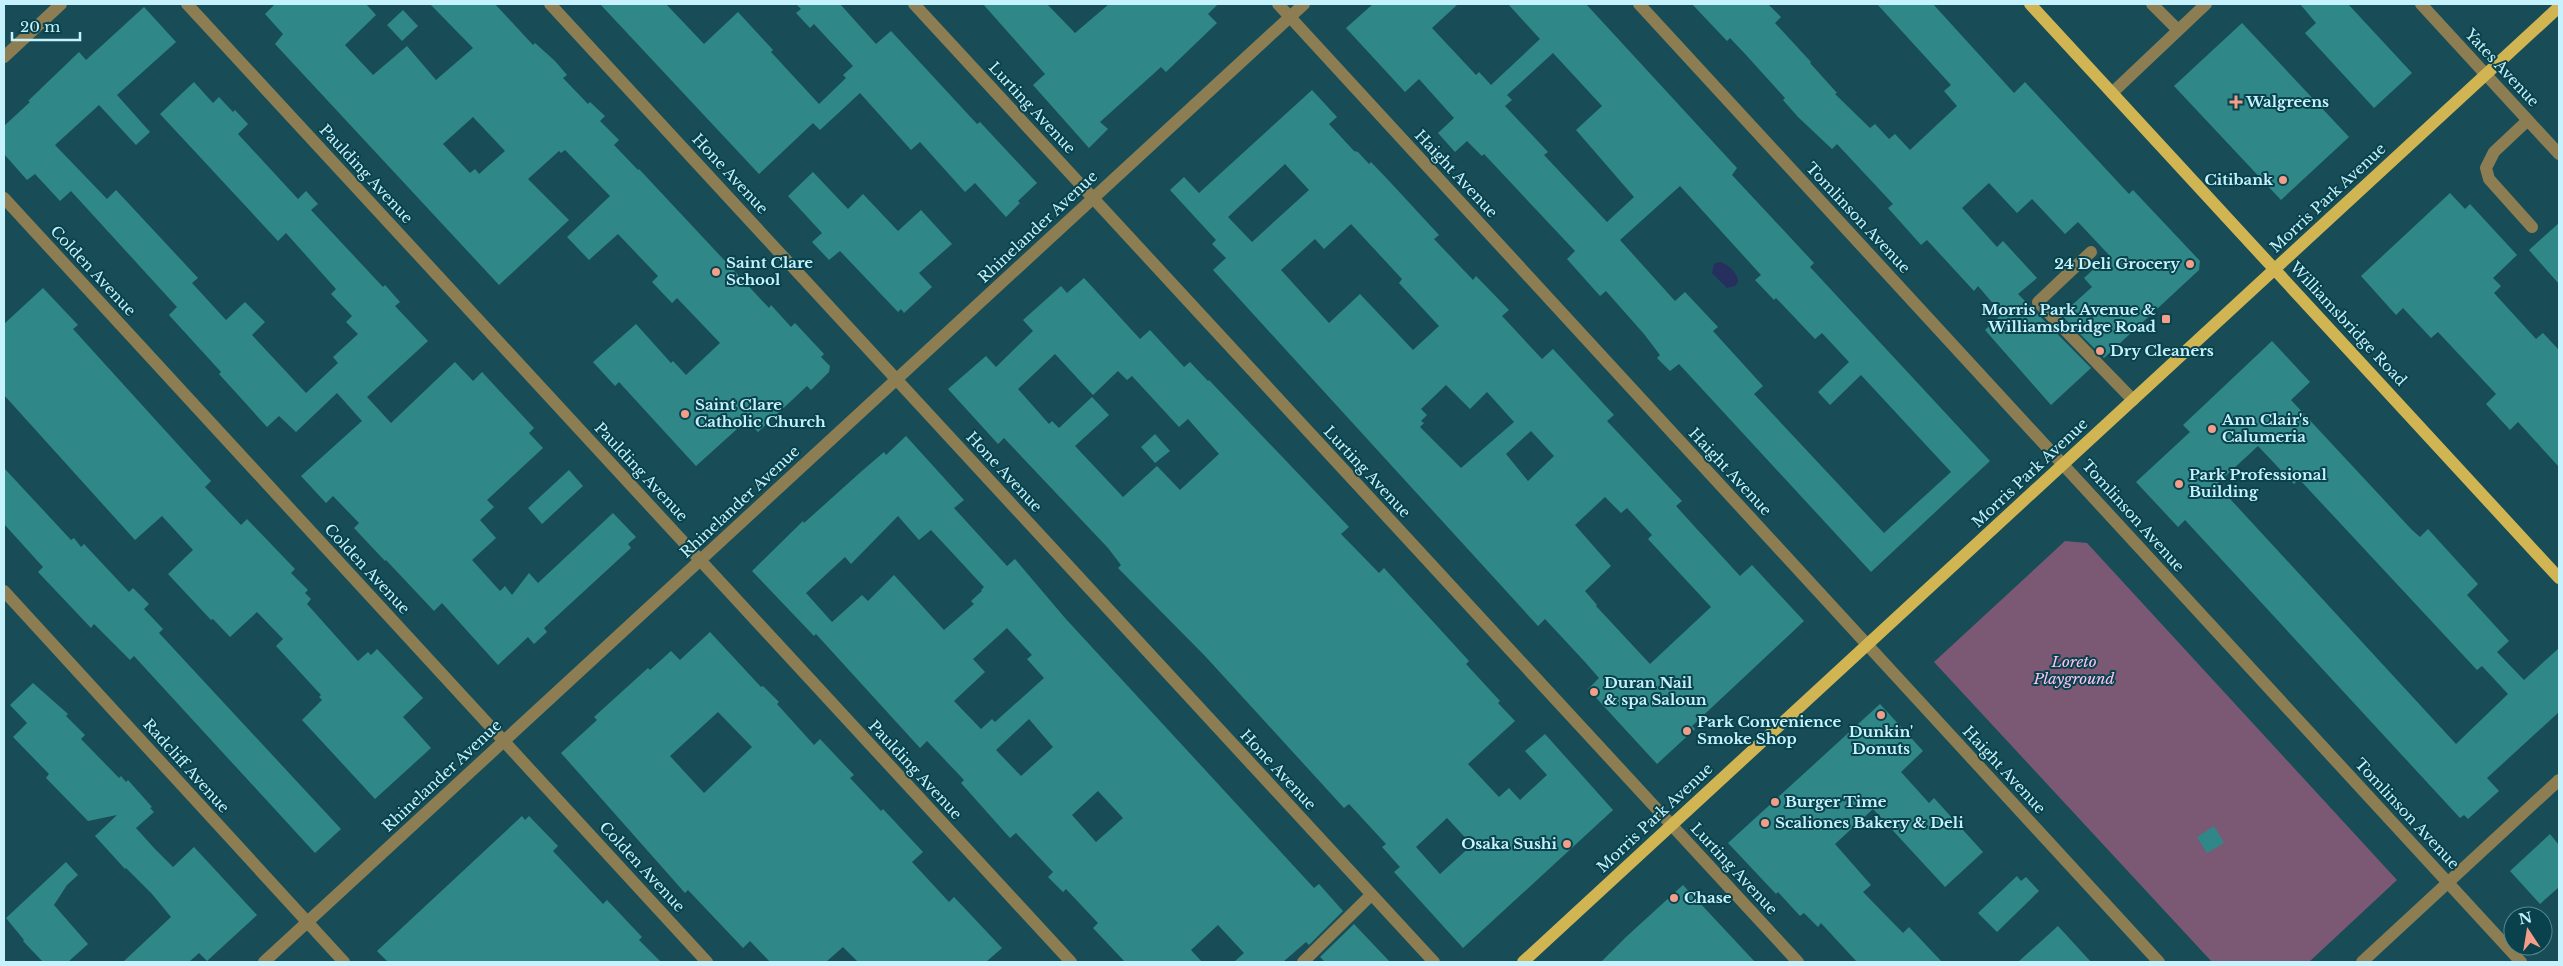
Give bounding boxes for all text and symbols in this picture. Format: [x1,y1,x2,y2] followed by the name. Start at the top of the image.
[12,10,80,42] scale bar
[20,17,60,36] text: 20 m
[2461,24,2543,111] street label: Yates Avenue
[985,58,1080,158] street label: Lurting Avenue
[2245,92,2329,111] place label: Walgreens
[2230,96,2242,108] marker: Walgreens
[316,120,417,227] street label: Paulding Avenue
[1411,126,1502,221] street label: Haight Avenue
[688,129,772,218] street label: Hone Avenue
[2266,139,2390,256] street label: Morris Park Avenue
[1802,158,1915,277] street label: Tomlinson Avenue
[974,166,1101,287] street label: Rhinelander Avenue
[2205,170,2274,189] place label: Citibank
[2277,174,2289,186] marker: Citibank
[47,222,140,320] street label: Colden Avenue
[726,253,813,289] place label: Saint Clare School
[2054,254,2180,273] place label: 24 Deli Grocery
[2285,257,2411,390] street label: Williamsbridge Road
[2184,258,2196,270] marker: 24 Deli Grocery
[710,266,722,278] marker: Saint Clare School
[1981,300,2157,336] place label: Morris Park Avenue & Williamsbridge Road
[2160,313,2172,325] marker: Morris Park Avenue & Williamsbridge Road
[2110,341,2214,360] place label: Dry Cleaners
[2094,345,2106,357] marker: Dry Cleaners
[695,395,826,431] place label: Saint Clare Catholic Church
[679,408,691,420] marker: Saint Clare Catholic Church
[2221,410,2309,446] place label: Ann Clair's Calumeria
[1968,414,2092,531] street label: Morris Park Avenue
[591,418,692,525] street label: Paulding Avenue
[1320,422,1415,522] street label: Lurting Avenue
[2206,423,2218,435] marker: Ann Clair's Calumeria
[1685,424,1776,519] street label: Haight Avenue
[962,427,1046,516] street label: Hone Avenue
[676,441,803,562] street label: Rhinelander Avenue
[2078,456,2189,576] street label: Tomlinson Avenue
[2189,465,2327,501] place label: Park Professional Building
[2173,478,2185,490] marker: Park Professional Building
[321,520,414,618] street label: Colden Avenue
[2033,652,2114,688] park label: Loreto Playground
[1604,673,1707,709] place label: Duran Nail & spa Saloun
[1588,686,1600,698] marker: Duran Nail & spa Saloun
[1875,709,1887,721] marker: Dunkin' Donuts
[1697,712,1841,748] place label: Park Convenience Smoke Shop
[139,715,234,817] street label: Radcliff Avenue
[378,715,505,836] street label: Rhinelander Avenue
[865,716,966,823] street label: Paulding Avenue
[1849,722,1913,758] place label: Dunkin' Donuts
[1959,722,2050,817] street label: Haight Avenue
[1236,725,1320,814] street label: Hone Avenue
[1681,725,1693,737] marker: Park Convenience Smoke Shop
[2351,754,2464,873] street label: Tomlinson Avenue
[1593,759,1717,876] street label: Morris Park Avenue
[1785,792,1887,811] place label: Burger Time
[1769,796,1781,808] marker: Burger Time
[1775,813,1964,832] place label: Scaliones Bakery & Deli
[1759,817,1771,829] marker: Scaliones Bakery & Deli
[596,818,689,916] street label: Colden Avenue
[1687,819,1782,919] street label: Lurting Avenue
[1461,834,1558,853] place label: Osaka Sushi
[1561,838,1573,850] marker: Osaka Sushi
[1684,888,1732,907] place label: Chase
[1668,892,1680,904] marker: Chase
[2503,906,2553,956] north arrow
[2517,908,2534,928] text: N

